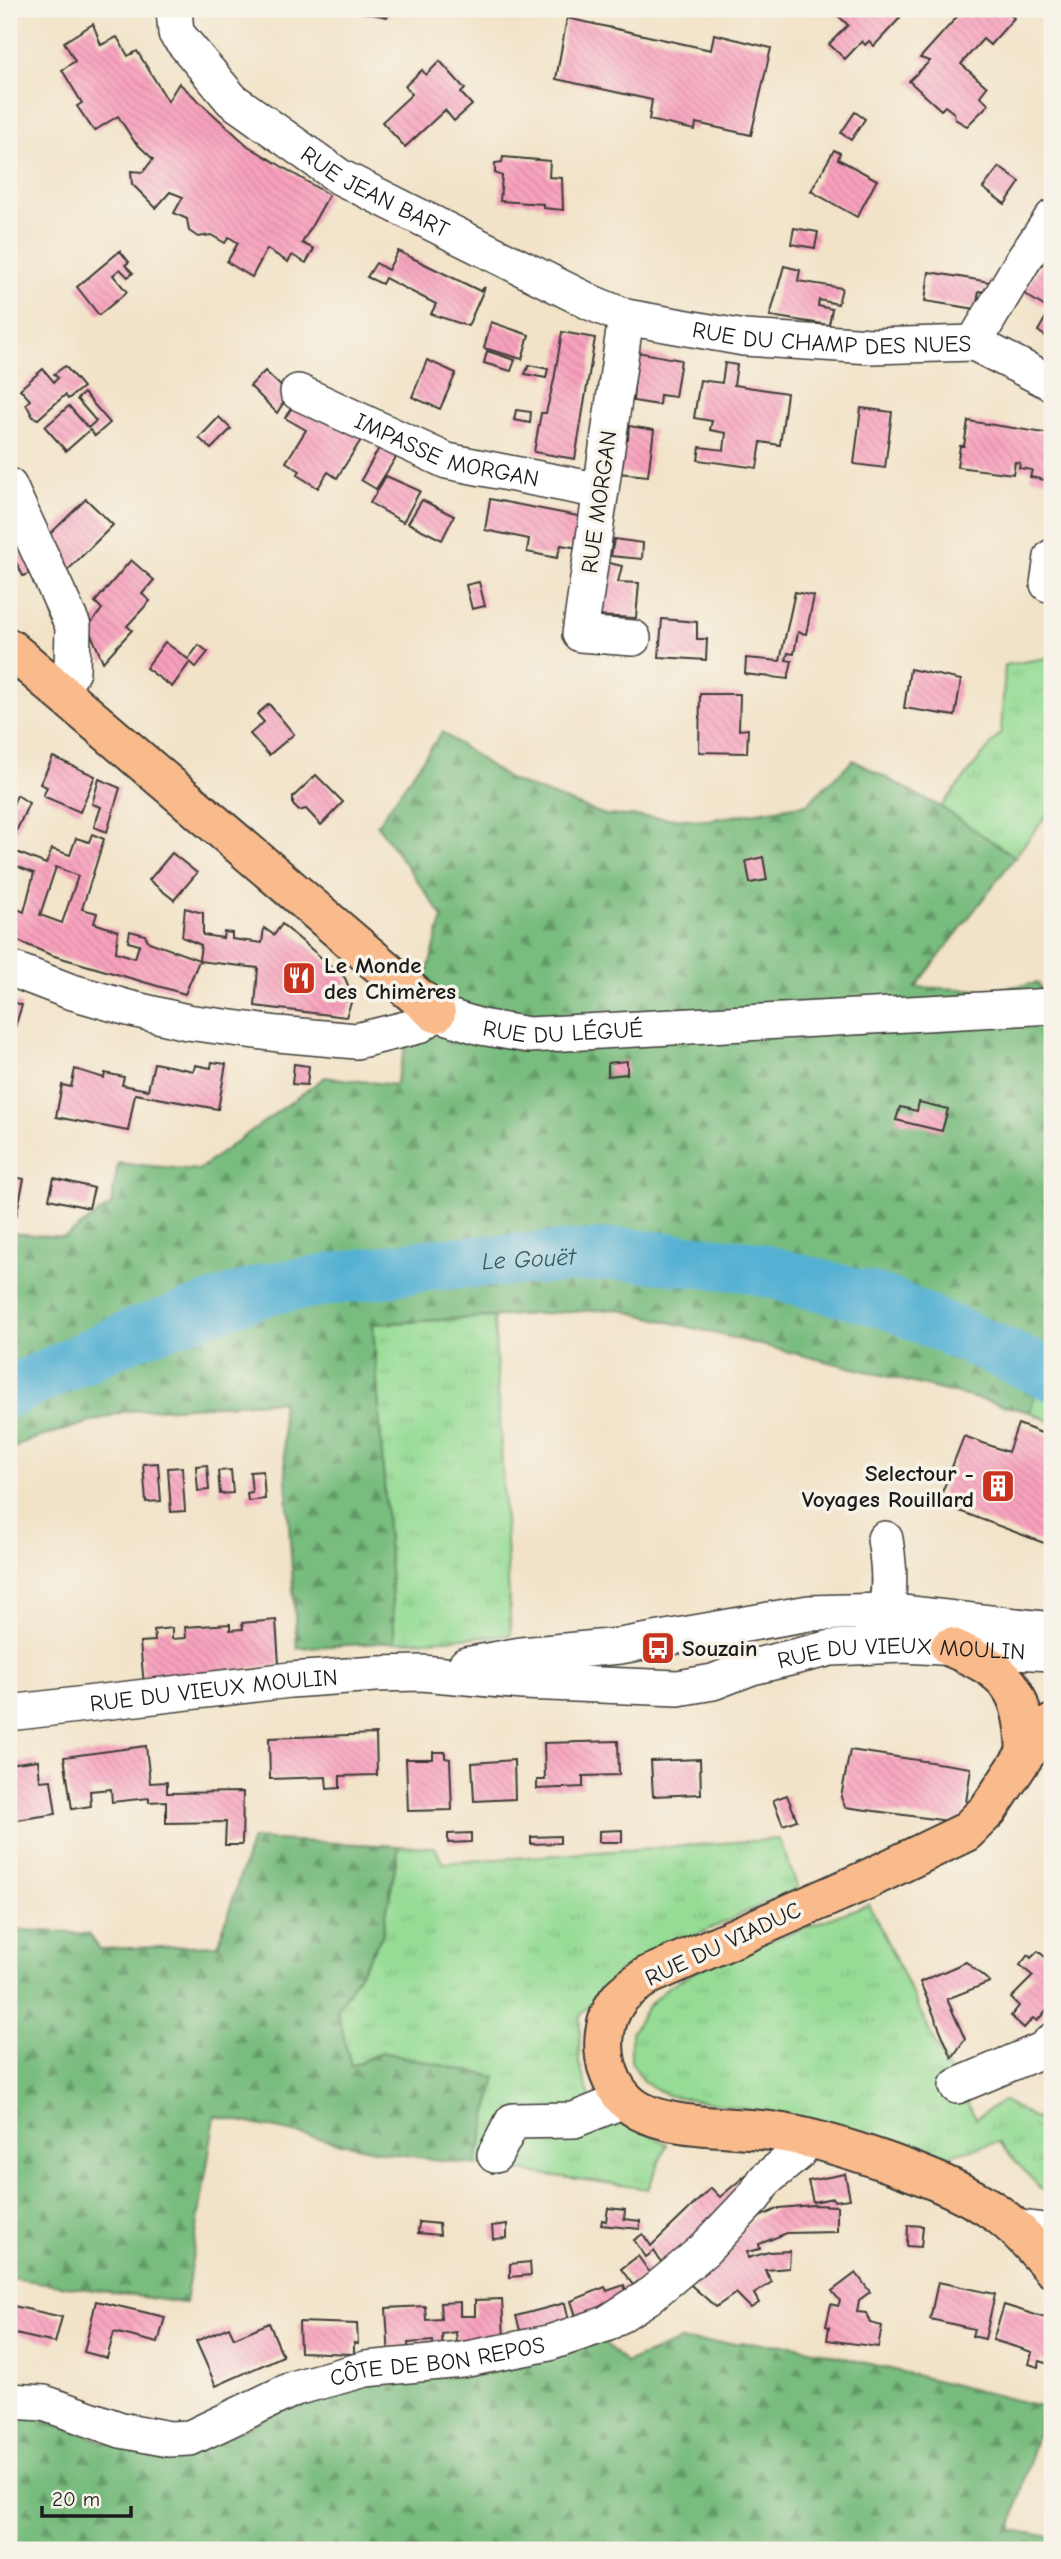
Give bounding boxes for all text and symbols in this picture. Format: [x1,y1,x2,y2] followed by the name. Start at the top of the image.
[296,140,454,243] street label: RUE JEAN BART
[690,316,971,360] street label: RUE DU CHAMP DES NUES
[351,407,541,492] street label: IMPASSE MORGAN
[576,429,622,575] street label: RUE MORGAN
[324,952,456,1005] place label: Le Monde des Chimères
[280,959,318,997] restaurant icon: Le Monde des Chimères
[481,1014,644,1049] street label: RUE DU LÉGUÉ
[481,1242,578,1275] water label: Le Gouët
[802,1460,974,1513] place label: Selectour - Voyages Rouillard
[979,1467,1017,1505] building icon: Selectour - Voyages Rouillard
[639,1629,677,1667] bus stop icon: Souzain
[774,1631,1026,1674] street label: RUE DU VIEUX MOULIN
[682,1635,758,1662] place label: Souzain
[88,1663,339,1717] street label: RUE DU VIEUX MOULIN
[641,1896,805,1992] street label: RUE DU VIADUC
[327,2331,547,2392] street label: CÔTE DE BON REPOS
[42,2475,131,2519] scale bar
[52,2487,100,2511] text: 20 m

